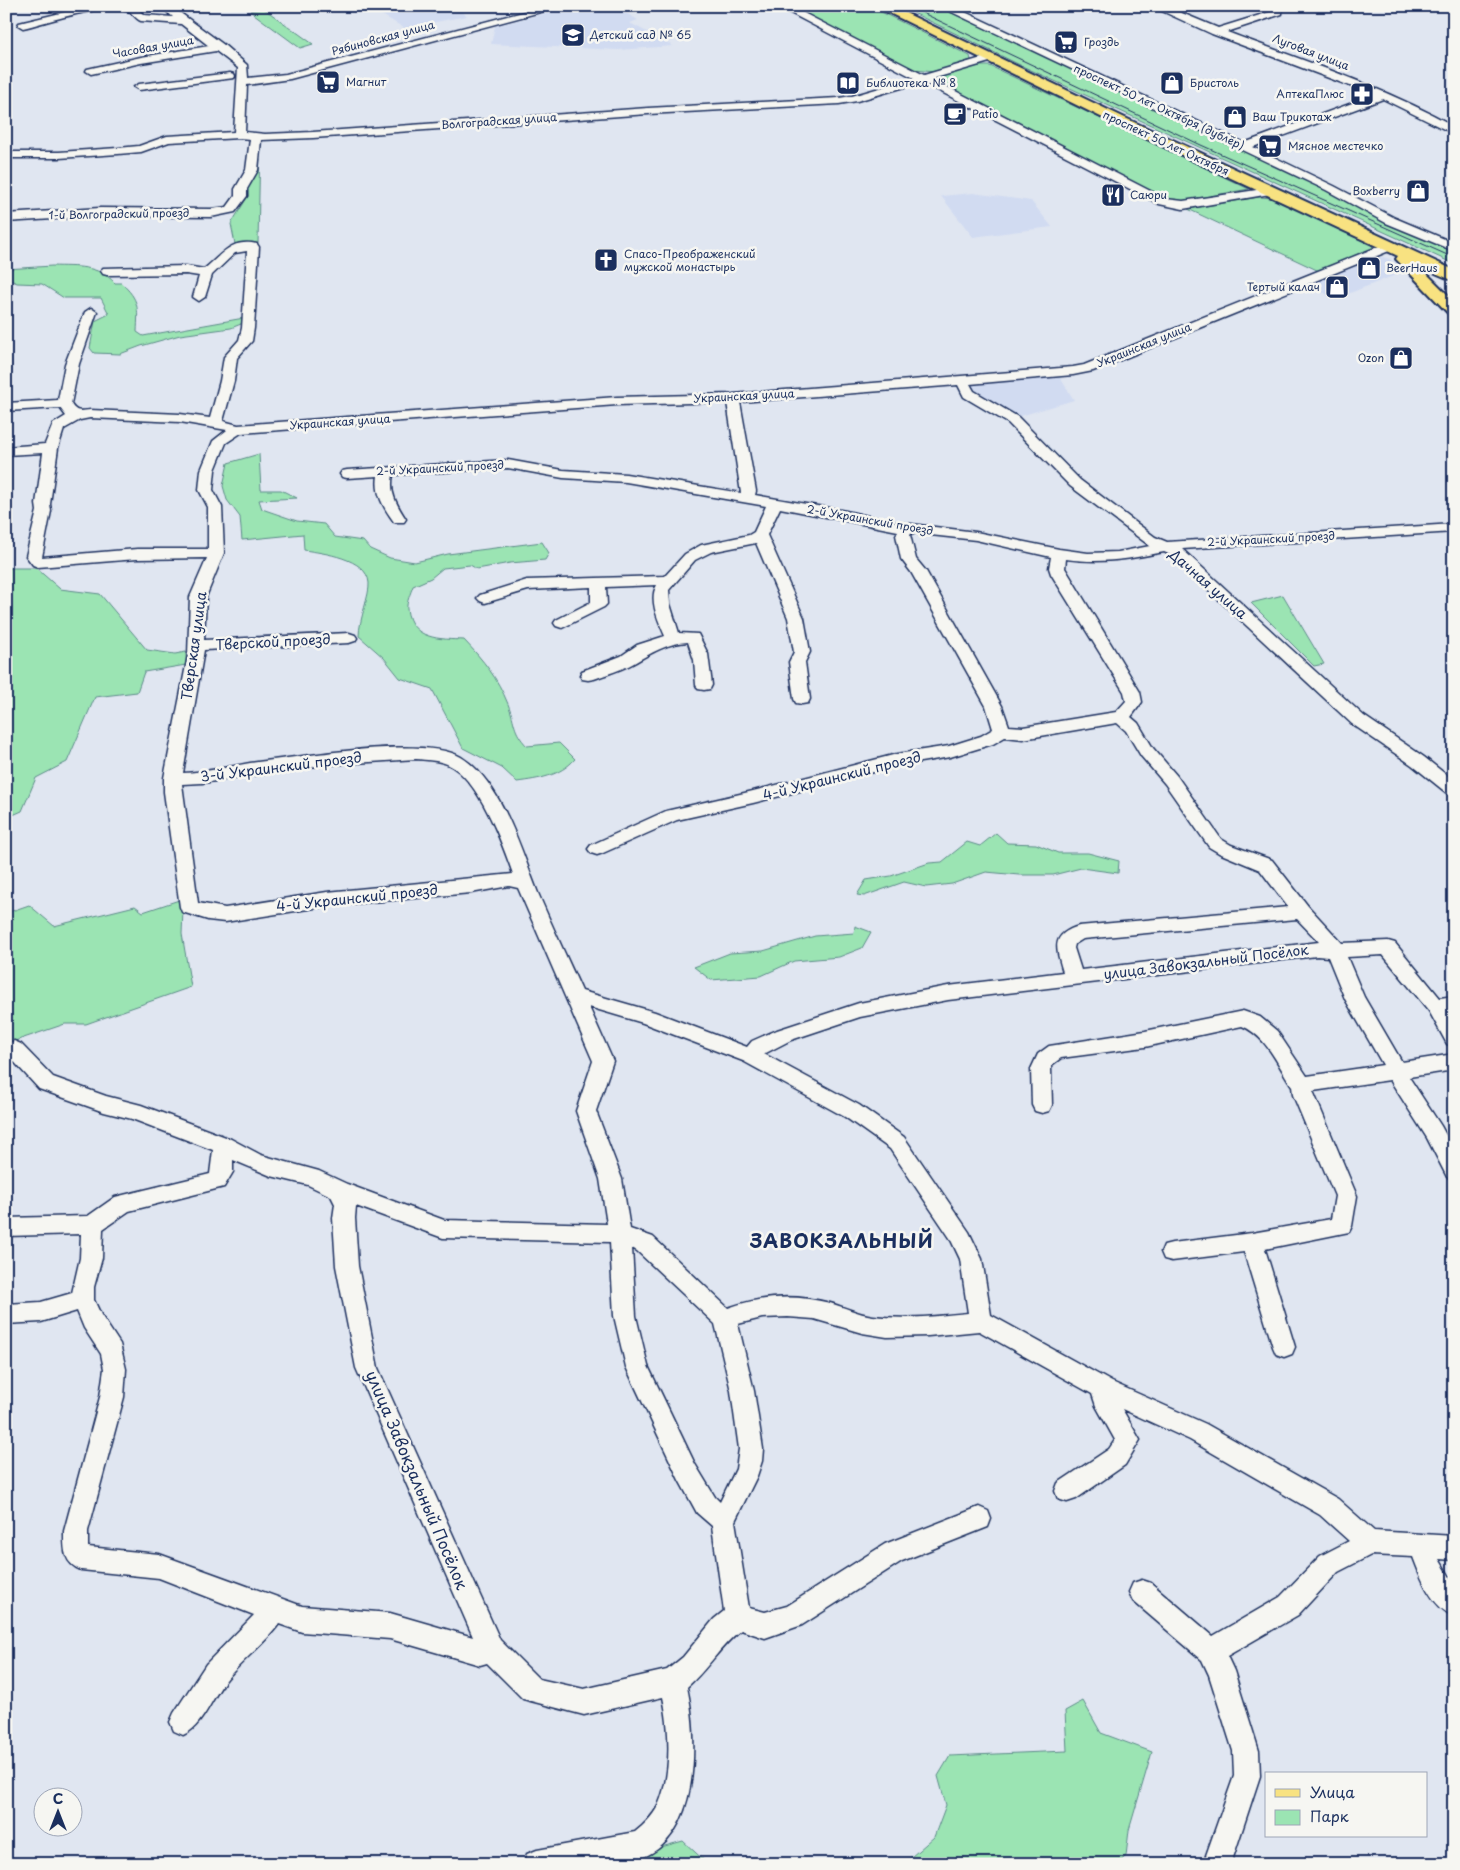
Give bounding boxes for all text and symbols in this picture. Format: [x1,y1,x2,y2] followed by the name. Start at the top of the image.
[330,16,436,59] street label: Рябиновская улица
[560,22,586,48] school or university icon: Детский сад № 65
[589,26,691,43] place label: Детский сад № 65
[1053,29,1079,55] supermarket icon: Гроздь
[1270,29,1352,74] street label: Луговая улица
[111,31,195,62] street label: Часовая улица
[1084,33,1119,50] place label: Гроздь
[1071,61,1247,153] street label: проспект 50 лет Октября (дублёр)
[315,69,341,95] supermarket icon: Магнит
[835,70,861,96] library icon: Библиотека № 8
[1159,70,1185,96] shop icon: Бристоль
[346,73,387,90] place label: Магнит
[866,74,956,91] place label: Библиотека № 8
[1190,74,1239,91] place label: Бристоль
[1349,81,1375,107] pharmacy icon: АптекаПлюс
[1276,85,1344,102] place label: АптекаПлюс
[942,101,968,127] cafe icon: Patio
[1222,104,1248,130] shop icon: Ваш Трикотаж
[972,105,998,122] place label: Patio
[441,108,557,133] street label: Волгоградская улица
[1100,108,1232,178] street label: проспект 50 лет Октября
[1252,108,1332,125] place label: Ваш Трикотаж
[1257,133,1283,159] supermarket icon: Мясное местечко
[1288,137,1383,154] place label: Мясное местечко
[1405,178,1431,204] shop icon: Boxberry
[1100,182,1126,208] restaurant icon: Саюри
[1353,182,1400,199] place label: Boxberry
[1130,186,1167,203] place label: Саюри
[49,204,189,223] street label: 1-й Волгоградский проезд
[624,245,756,275] place label: Спасо-Преображенский мужской монастырь
[593,247,619,273] church icon: Спасо-Преображенский мужской монастырь
[1356,255,1382,281] shop icon: BeerHaus
[1386,259,1438,276] place label: BeerHaus
[1324,274,1350,300] shop icon: Тертый калач
[1247,278,1320,295] place label: Тертый калач
[1094,318,1194,371] street label: Украинская улица
[1388,345,1414,371] shop icon: Ozon
[1358,349,1384,366] place label: Ozon
[693,384,795,407] street label: Украинская улица
[289,409,391,433] street label: Украинская улица
[376,456,504,479] street label: 2-й Украинский проезд
[806,500,935,539] street label: 2-й Украинский проезд
[1207,527,1335,550] street label: 2-й Украинский проезд
[1164,543,1252,624] street label: Дачная улица
[175,590,212,702] street label: Тверская улица
[215,628,331,655] street label: Тверской проезд
[199,746,363,787] street label: 3-й Украинский проезд
[761,746,923,805] street label: 4-й Украинский проезд
[275,879,439,916] street label: 4-й Украинский проезд
[1102,938,1310,985] street label: улица Завокзальный Посёлок
[749,1226,934,1254] district label: ЗАВОКЗАЛЬНЫЙ
[361,1366,475,1593] street label: улица Завокзальный Посёлок
[1265,1772,1428,1838] legend
[1310,1780,1355,1803] text: Улица
[32,1788,82,1838] north arrow
[53,1788,63,1809] text: С
[1310,1804,1349,1827] text: Парк

